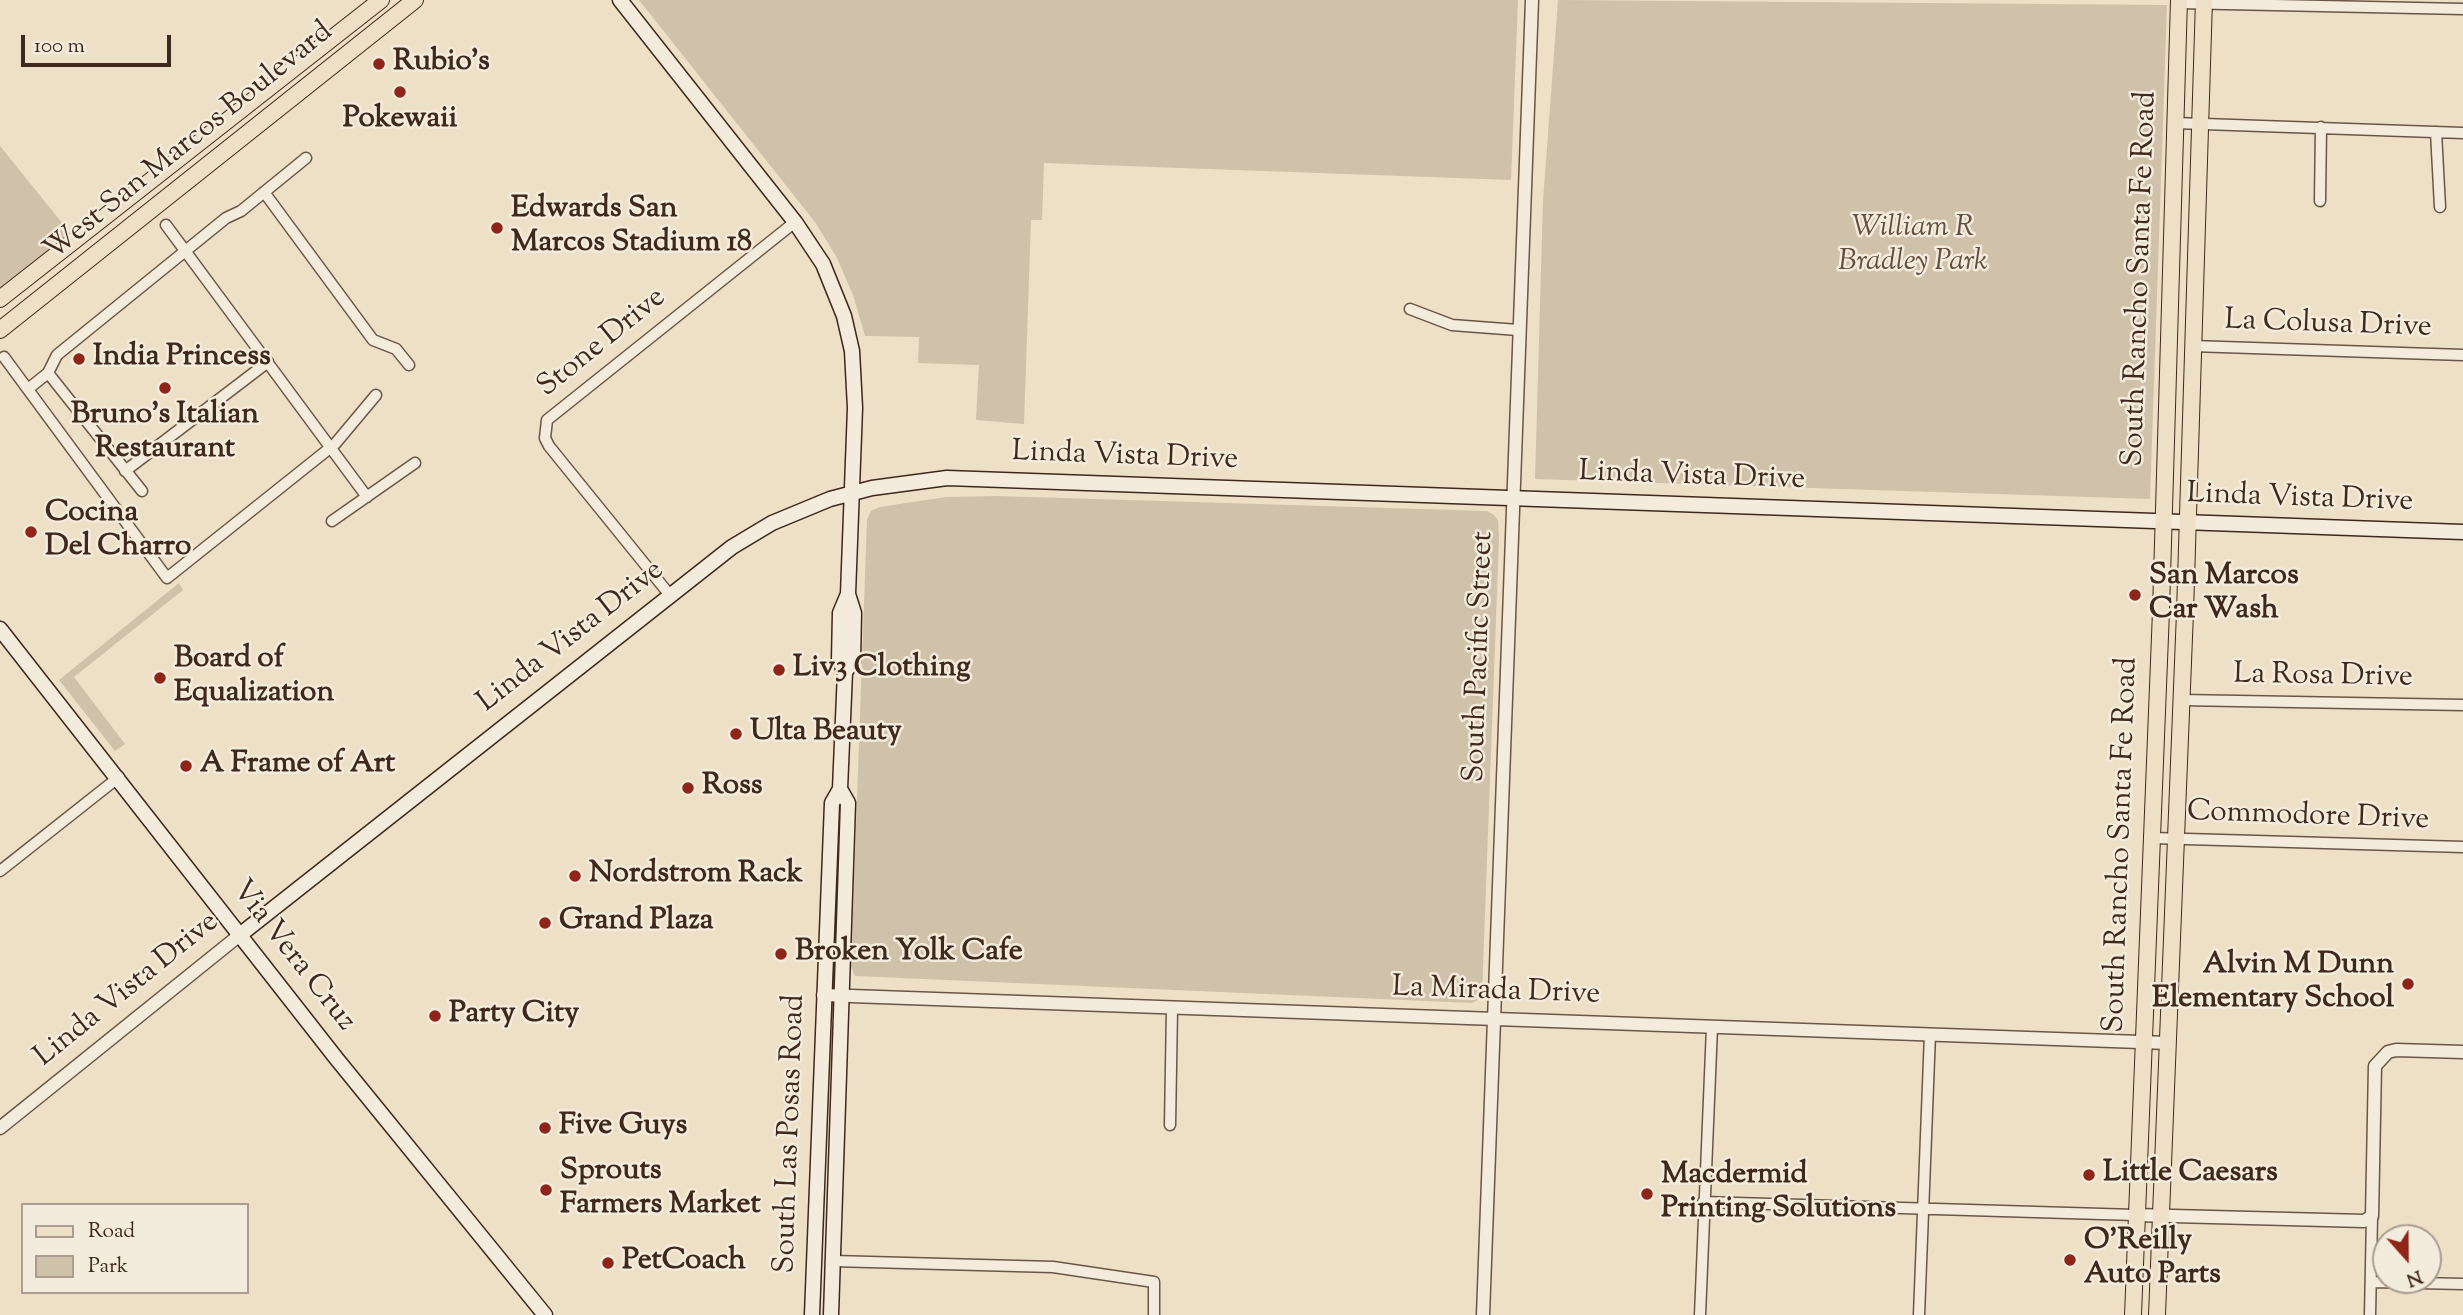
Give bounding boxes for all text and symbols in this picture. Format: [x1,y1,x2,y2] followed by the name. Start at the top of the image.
[39,16,341,270] street label: West San Marcos Boulevard
[24,21,175,65] scale bar
[34,32,85,62] text: 100 m
[393,46,490,82] place label: Rubio's
[371,56,387,72] marker: Rubio's
[392,84,408,100] marker: Pokewaii
[2117,91,2167,467] street label: South Rancho Santa Fe Road
[343,103,457,139] place label: Pokewaii
[511,193,752,264] place label: Edwards San Marcos Stadium 18
[1838,212,1988,282] park label: William R Bradley Park
[489,220,505,236] marker: Edwards San Marcos Stadium 18
[532,281,674,407] street label: Stone Drive
[2224,304,2432,348] street label: La Colusa Drive
[93,341,271,377] place label: India Princess
[71,351,87,367] marker: India Princess
[157,380,173,396] marker: Bruno's Italian Restaurant
[71,399,259,470] place label: Bruno's Italian Restaurant
[1011,436,1239,480] street label: Linda Vista Drive
[1578,456,1806,500] street label: Linda Vista Drive
[2186,478,2414,522] street label: Linda Vista Drive
[45,497,191,568] place label: Cocina Del Charro
[23,524,39,540] marker: Cocina Del Charro
[1459,531,1503,783] street label: South Pacific Street
[472,554,672,722] street label: Linda Vista Drive
[2149,560,2299,630] place label: San Marcos Car Wash
[2127,587,2143,603] marker: San Marcos Car Wash
[174,643,334,714] place label: Board of Equalization
[793,652,971,688] place label: Liv3 Clothing
[2098,657,2148,1033] street label: South Rancho Santa Fe Road
[2233,658,2413,698] street label: La Rosa Drive
[771,662,787,678] marker: Liv3 Clothing
[152,670,168,686] marker: Board of Equalization
[750,716,902,752] place label: Ulta Beauty
[728,726,744,742] marker: Ulta Beauty
[200,748,395,784] place label: A Frame of Art
[178,758,194,774] marker: A Frame of Art
[702,770,763,806] place label: Ross
[680,780,696,796] marker: Ross
[2186,796,2430,840] street label: Commodore Drive
[589,858,803,894] place label: Nordstrom Rack
[567,868,583,884] marker: Nordstrom Rack
[222,874,362,1040] street label: Via Vera Cruz
[559,905,714,941] place label: Grand Plaza
[29,906,227,1076] street label: Linda Vista Drive
[537,915,553,931] marker: Grand Plaza
[795,936,1023,972] place label: Broken Yolk Cafe
[773,946,789,962] marker: Broken Yolk Cafe
[2152,949,2394,1020] place label: Alvin M Dunn Elementary School
[1391,971,1601,1015] street label: La Mirada Drive
[2400,976,2416,992] marker: Alvin M Dunn Elementary School
[769,994,815,1274] street label: South Las Posas Road
[449,998,579,1034] place label: Party City
[427,1008,443,1024] marker: Party City
[559,1110,687,1146] place label: Five Guys
[537,1120,553,1136] marker: Five Guys
[560,1155,761,1226] place label: Sprouts Farmers Market
[2103,1157,2278,1193] place label: Little Caesars
[1661,1159,1896,1230] place label: Macdermid Printing Solutions
[2081,1167,2097,1183] marker: Little Caesars
[538,1182,554,1198] marker: Sprouts Farmers Market
[1639,1186,1655,1202] marker: Macdermid Printing Solutions
[21,1203,248,1294] legend
[88,1217,135,1247] text: Road
[2372,1224,2442,1294] north arrow
[2084,1225,2221,1296] place label: O'Reilly Auto Parts
[622,1245,746,1281] place label: PetCoach
[88,1252,128,1282] text: Park
[2062,1252,2078,1268] marker: O'Reilly Auto Parts
[600,1255,616,1271] marker: PetCoach
[2402,1262,2426,1293] text: N

